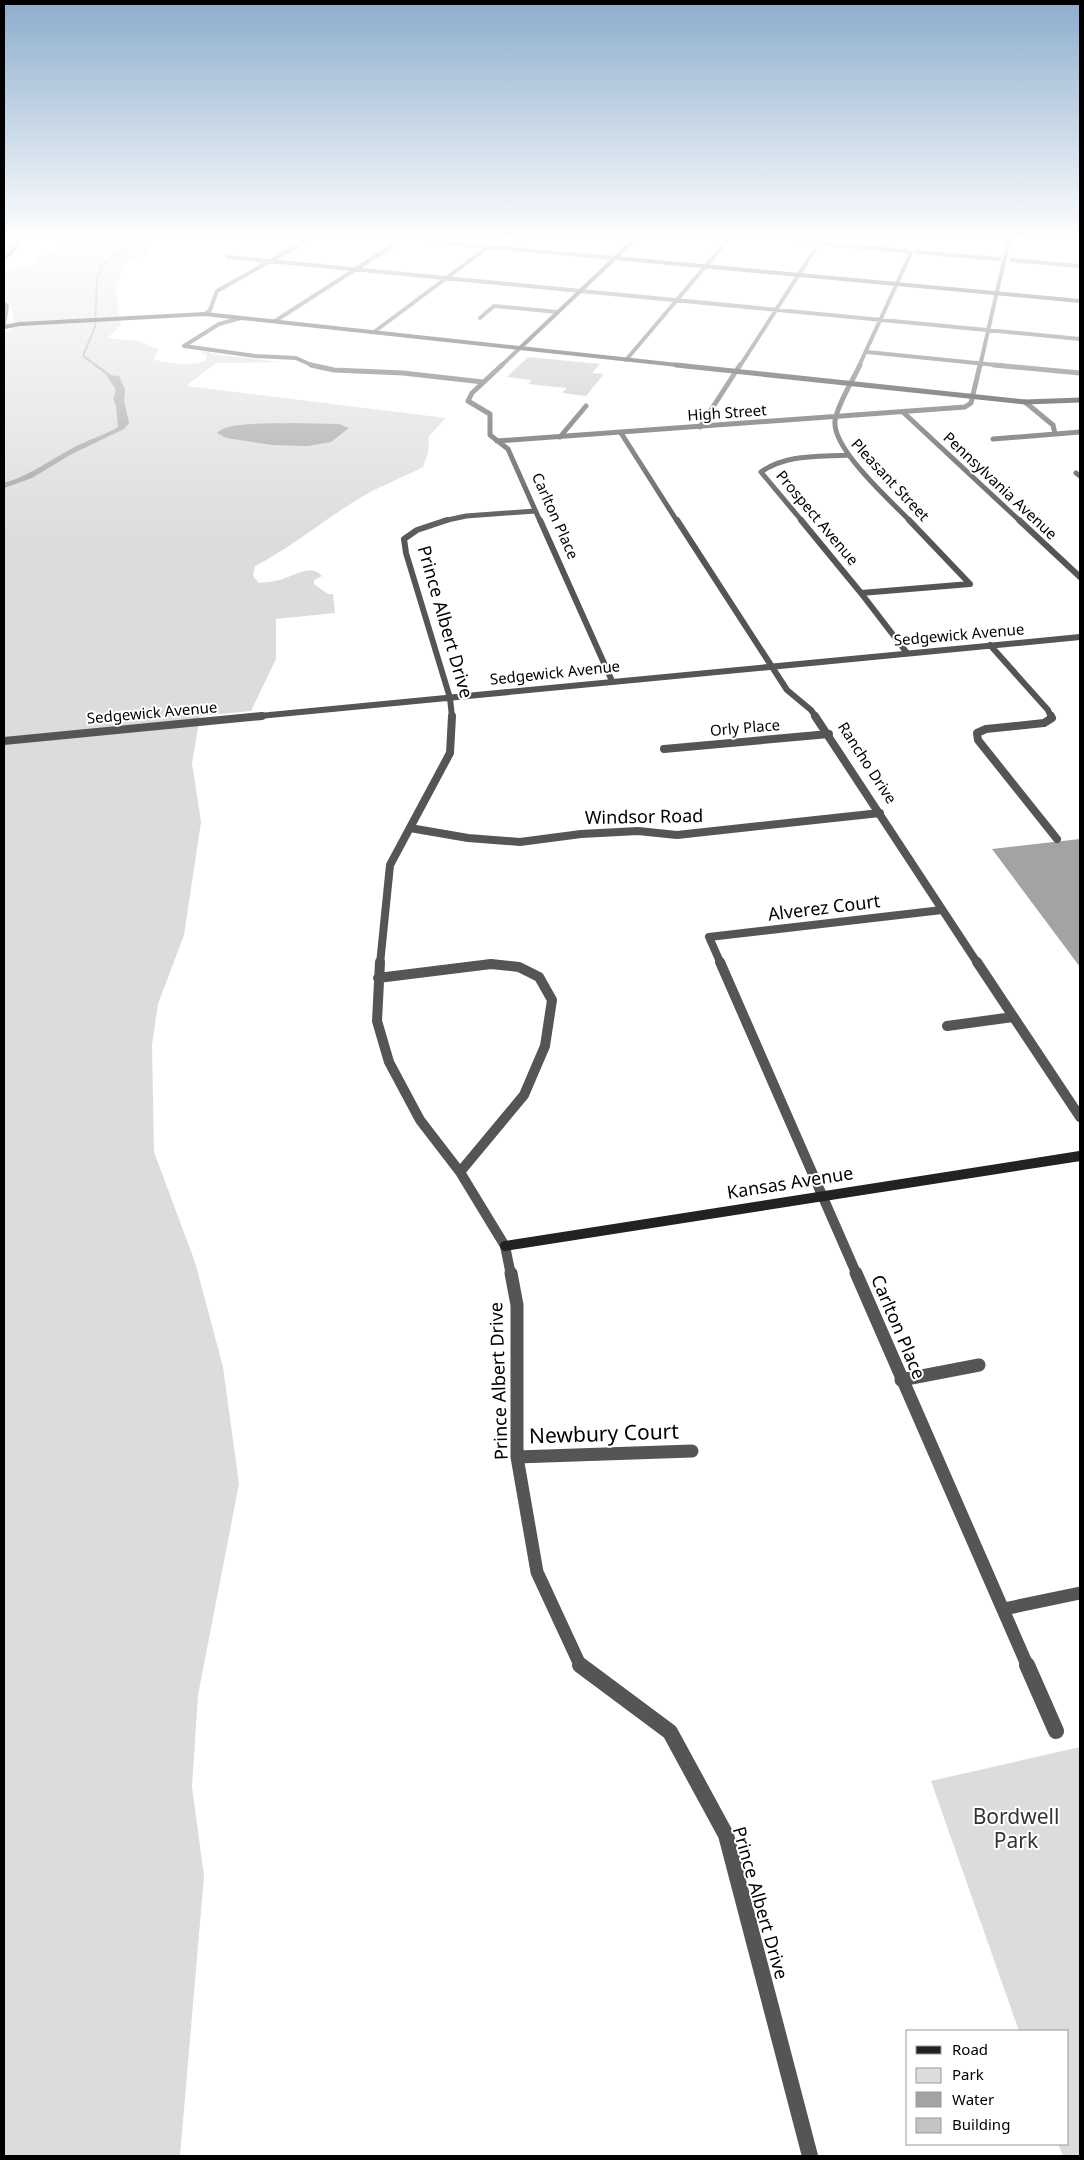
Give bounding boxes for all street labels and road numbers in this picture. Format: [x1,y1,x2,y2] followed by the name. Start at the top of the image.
[687,399,768,425] street label: High Street
[939,427,1062,543] street label: Pennsylvania Avenue
[847,434,935,525] street label: Pleasant Street
[772,466,863,569] street label: Prospect Avenue
[528,469,584,562] street label: Carlton Place
[413,542,479,701] street label: Prince Albert Drive
[893,618,1025,650] street label: Sedgewick Avenue
[489,655,621,689] street label: Sedgewick Avenue
[86,696,218,728] street label: Sedgewick Avenue
[709,714,781,740] street label: Orly Place
[834,718,902,807] street label: Rancho Drive
[585,803,703,829] street label: Windsor Road
[766,888,882,926] street label: Alverez Court
[725,1160,855,1204] street label: Kansas Avenue
[866,1271,932,1382] street label: Carlton Place
[483,1302,513,1460] street label: Prince Albert Drive
[529,1416,680,1450] street label: Newbury Court
[728,1823,794,1982] street label: Prince Albert Drive

